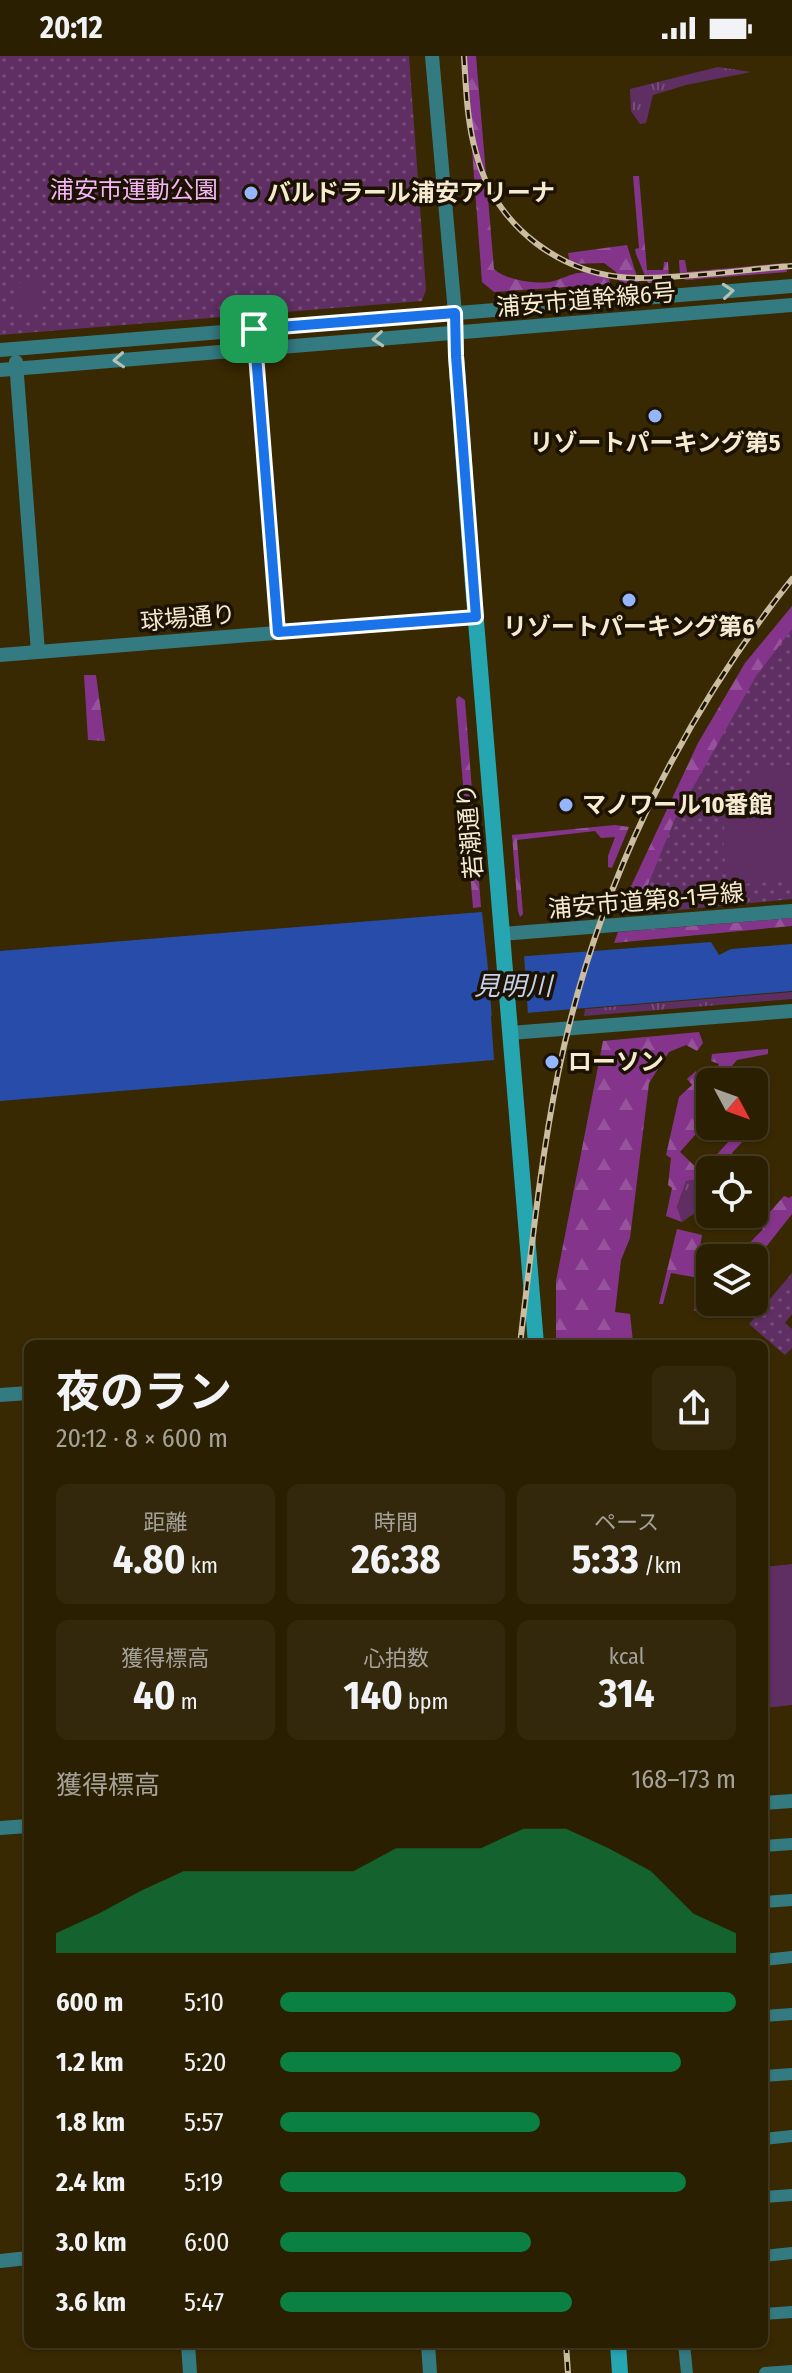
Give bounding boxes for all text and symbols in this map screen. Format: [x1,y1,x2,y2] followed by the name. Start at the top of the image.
[40,10,103,46] text: 20:12
[50,176,218,204] park label: 浦安市運動公園
[267,179,555,207] place label: バルドラール浦安アリーナ
[242,184,260,202] marker: バルドラール浦安アリーナ
[495,278,677,322] street label: 浦安市道幹線6号
[722,283,735,300] one-way arrow
[220,295,288,363] pin
[232,307,276,351] icon: arrive
[371,330,384,347] one-way arrow
[112,351,125,368] one-way arrow
[646,407,664,425] marker: リゾートパーキング第5
[529,429,781,457] place label: リゾートパーキング第5
[620,591,638,609] marker: リゾートパーキング第6
[139,600,237,636] street label: 球場通り
[503,613,755,641] place label: リゾートパーキング第6
[452,782,488,880] street label: 若潮通り
[582,791,773,819] place label: マノワール10番館
[557,796,575,814] marker: マノワール10番館
[547,878,745,924] street label: 浦安市道第8-1号線
[474,971,555,1002] water label: 見明川
[568,1048,664,1076] place label: ローソン
[543,1053,561,1071] marker: ローソン
[696,1068,768,1140] north arrow
[696,1068,768,1316] map controls
[696,1156,768,1228] button: locate
[696,1244,768,1316] button: layers
[56,1366,232,1419] text: 夜のラン
[652,1366,736,1450] button: share
[56,1423,228,1454] text: 20:12 · 8 × 600 m
[143,1509,187,1536] text: 距離
[374,1509,418,1536] text: 時間
[594,1509,659,1536] text: ペース
[113,1536,186,1584] text: 4.80
[351,1536,441,1584] text: 26:38
[572,1536,639,1584] text: 5:33
[186,1552,218,1579] text: km
[639,1552,682,1579] text: /km
[609,1643,644,1670] text: kcal
[121,1645,209,1672] text: 獲得標高
[363,1645,429,1672] text: 心拍数
[599,1670,654,1718] text: 314
[133,1672,175,1720] text: 40
[344,1672,403,1720] text: 140
[175,1688,198,1715] text: m
[403,1688,448,1715] text: bpm
[631,1764,736,1795] text: 168–173 m
[56,1770,160,1801] text: 獲得標高
[56,1987,123,2018] text: 600 m
[184,1987,224,2018] text: 5:10
[56,2047,123,2078] text: 1.2 km
[184,2047,226,2078] text: 5:20
[56,2107,125,2138] text: 1.8 km
[184,2107,223,2138] text: 5:57
[56,2167,125,2198] text: 2.4 km
[184,2167,223,2198] text: 5:19
[56,2227,127,2258] text: 3.0 km
[184,2227,230,2258] text: 6:00
[56,2287,126,2318] text: 3.6 km
[184,2287,224,2318] text: 5:47

